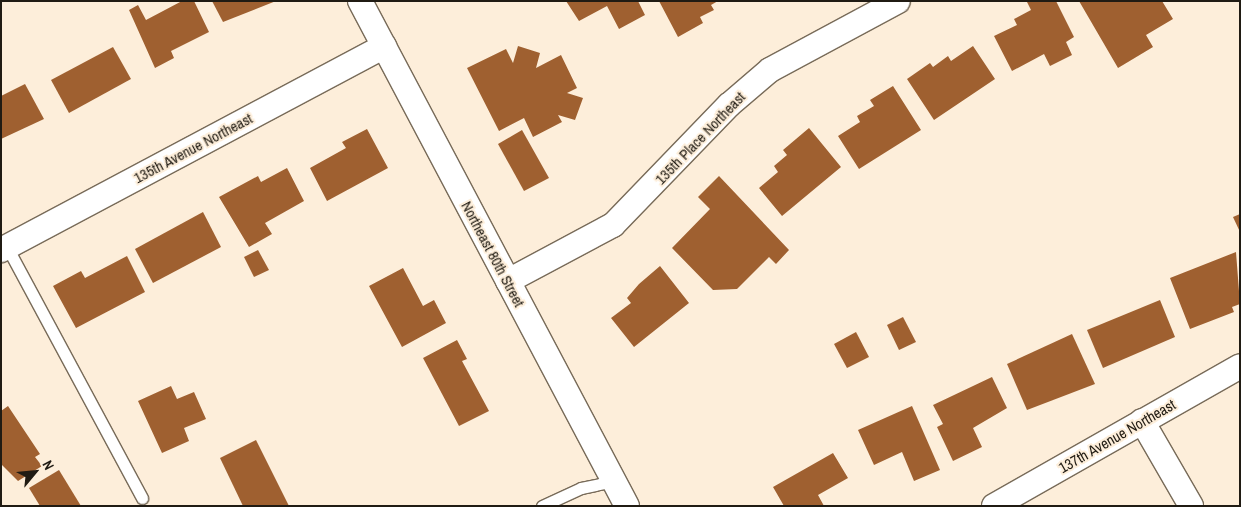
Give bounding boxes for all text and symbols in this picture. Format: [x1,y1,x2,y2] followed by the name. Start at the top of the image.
[651,88,749,188] street label: 135th Place Northeast
[130,109,256,187] street label: 135th Avenue Northeast
[458,198,528,310] street label: Northeast 80th Street
[1055,395,1179,477] street label: 137th Avenue Northeast
[10,447,60,497] north arrow
[38,457,58,473] text: N

